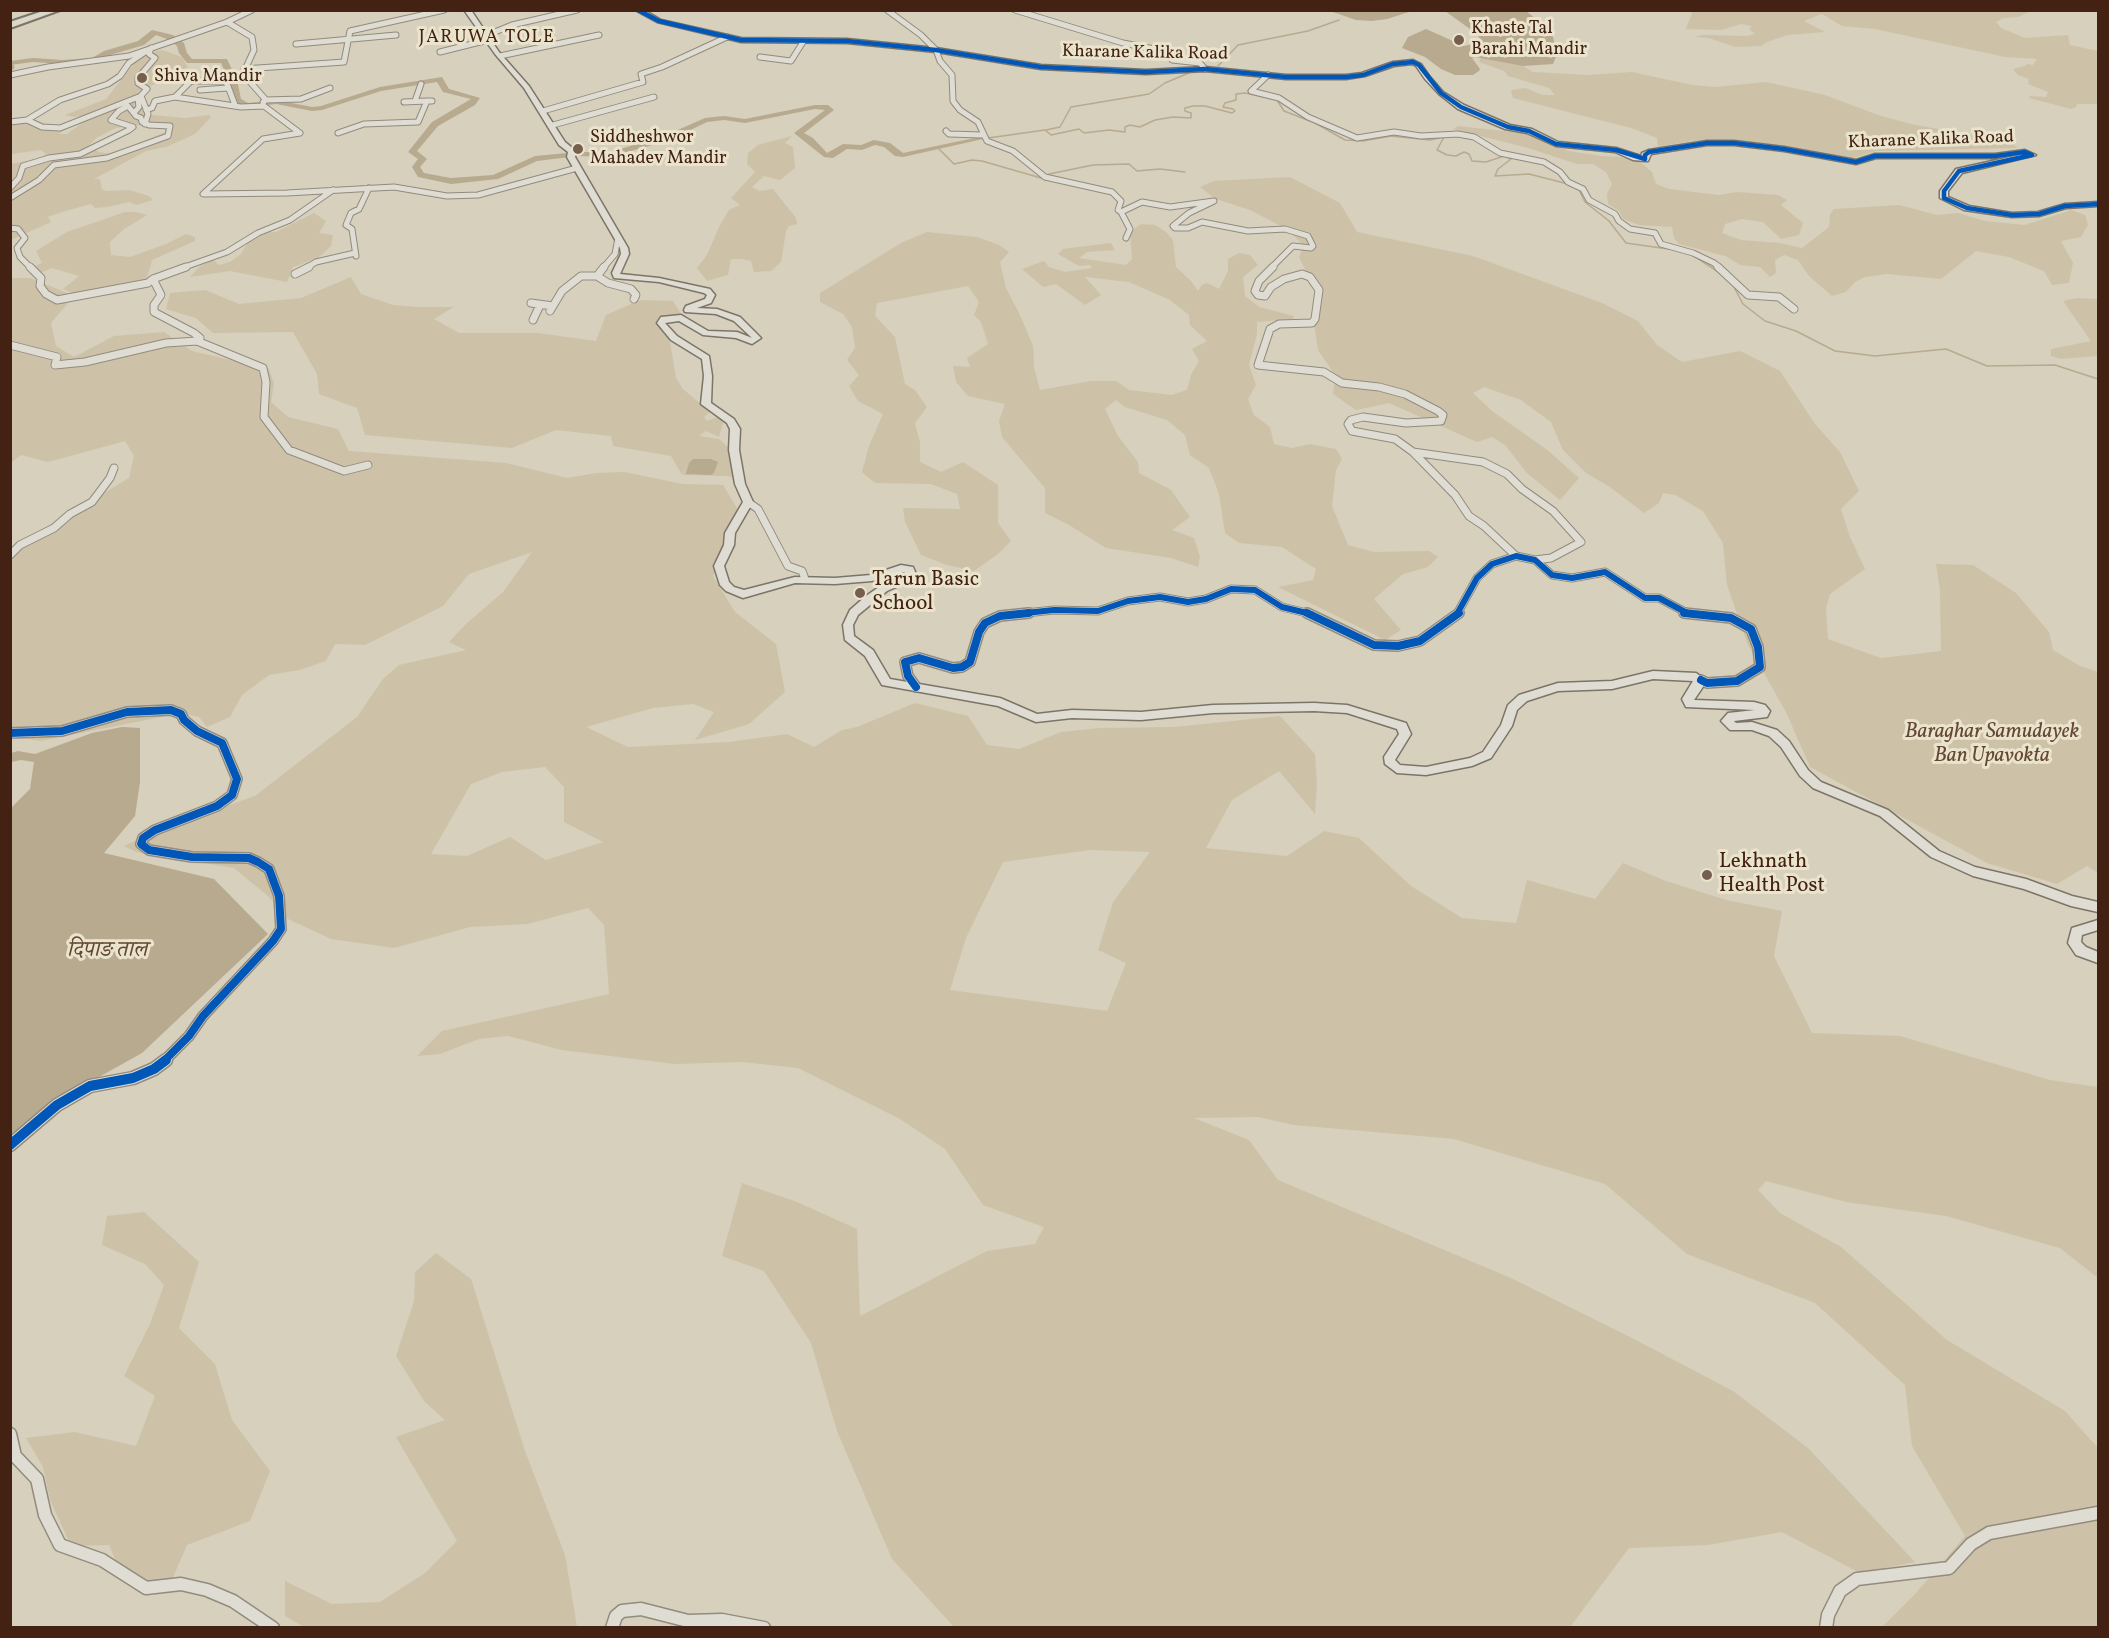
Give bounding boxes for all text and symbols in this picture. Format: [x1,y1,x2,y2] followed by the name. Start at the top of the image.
[1471,19,1587,62] place label: Khaste Tal Barahi Mandir
[419,28,555,50] district label: JARUWA TOLE
[1452,33,1466,47] marker: Khaste Tal Barahi Mandir
[1062,42,1228,66] street label: Kharane Kalika Road
[154,67,262,89] place label: Shiva Mandir
[135,71,149,85] marker: Shiva Mandir
[1848,127,2014,155] street label: Kharane Kalika Road
[590,128,727,170] place label: Siddheshwor Mahadev Mandir
[571,142,585,156] marker: Siddheshwor Mahadev Mandir
[872,568,979,618] place label: Tarun Basic School
[853,586,867,600] marker: Tarun Basic School
[1905,720,2079,770] park label: Baraghar Samudayek Ban Upavokta
[1719,850,1825,900] place label: Lekhnath Health Post
[1700,868,1714,882] marker: Lekhnath Health Post
[67,939,147,965] water label: दिपाङ ताल

